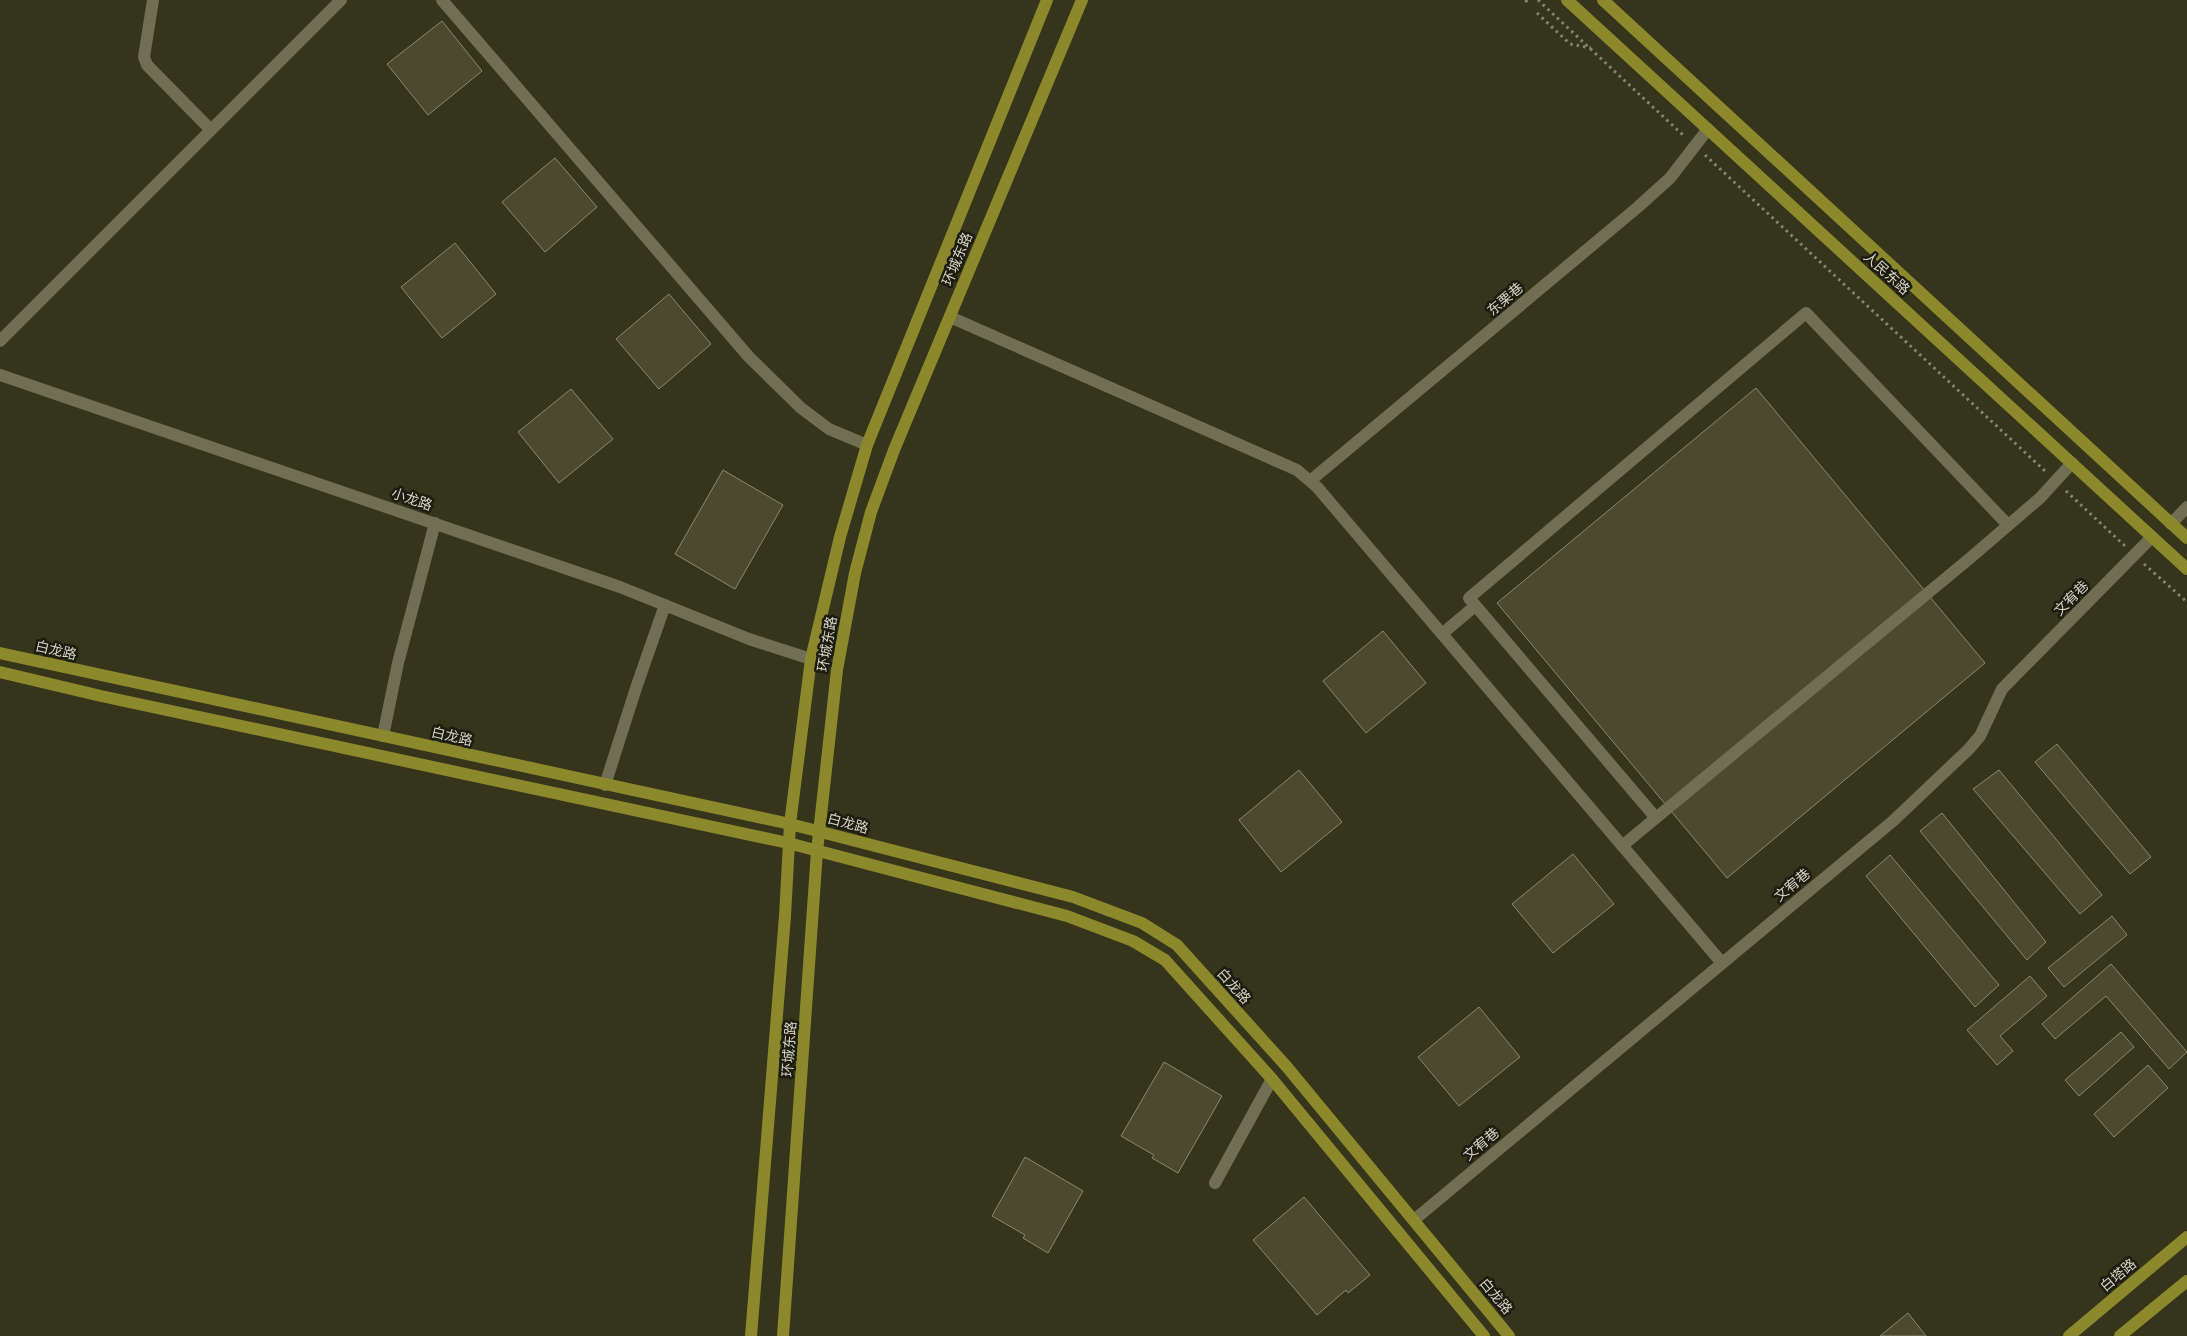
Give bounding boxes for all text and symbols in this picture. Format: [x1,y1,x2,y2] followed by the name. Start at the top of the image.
[939,230,975,288] street label: 环城东路
[1861,248,1913,298] street label: 人民东路
[1484,279,1526,319] street label: 东栗巷
[390,485,434,513] street label: 小龙路
[2050,577,2092,619] street label: 文宥巷
[814,615,840,673] street label: 环城东路
[34,637,78,663] street label: 白龙路
[430,723,474,749] street label: 白龙路
[826,810,870,836] street label: 白龙路
[1771,865,1813,905] street label: 文宥巷
[1214,965,1254,1007] street label: 白龙路
[779,1021,799,1077] street label: 环城东路
[1460,1124,1502,1164] street label: 文宥巷
[2097,1255,2139,1295] street label: 白塔路
[1476,1275,1516,1317] street label: 白龙路

